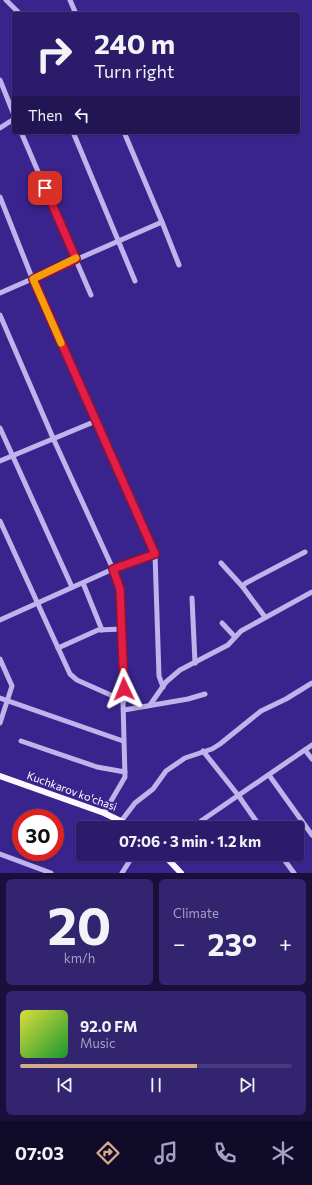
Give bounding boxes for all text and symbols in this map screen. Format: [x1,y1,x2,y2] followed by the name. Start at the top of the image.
[94,26,175,60] text: 240 m
[28,28,80,80] icon: right
[94,60,174,82] text: Turn right
[71,104,93,126] icon: left
[28,106,63,124] text: Then
[28,171,62,205] pin
[34,177,56,199] icon: arrive
[103,668,145,710] position arrow
[25,768,119,813] street label: Kuchkarov ko'chasi
[12,809,64,861] speed limit sign: 30
[119,832,261,850] text: 07:06 · 3 min · 1.2 km
[48,892,111,956] text: 20
[173,905,219,921] text: Climate
[208,925,257,962] text: 23°
[173,930,186,957] text: −
[279,930,292,957] text: +
[64,950,95,966] text: km/h
[80,1017,137,1035] text: 92.0 FM
[80,1035,115,1051] text: Music
[54,1074,76,1096] icon: previous
[145,1074,167,1096] icon: pause
[236,1074,258,1096] icon: next
[94,1139,122,1167] icon: directions
[152,1139,180,1167] icon: music
[211,1139,239,1167] icon: phone
[269,1139,297,1167] icon: climate
[15,1142,64,1164] text: 07:03

